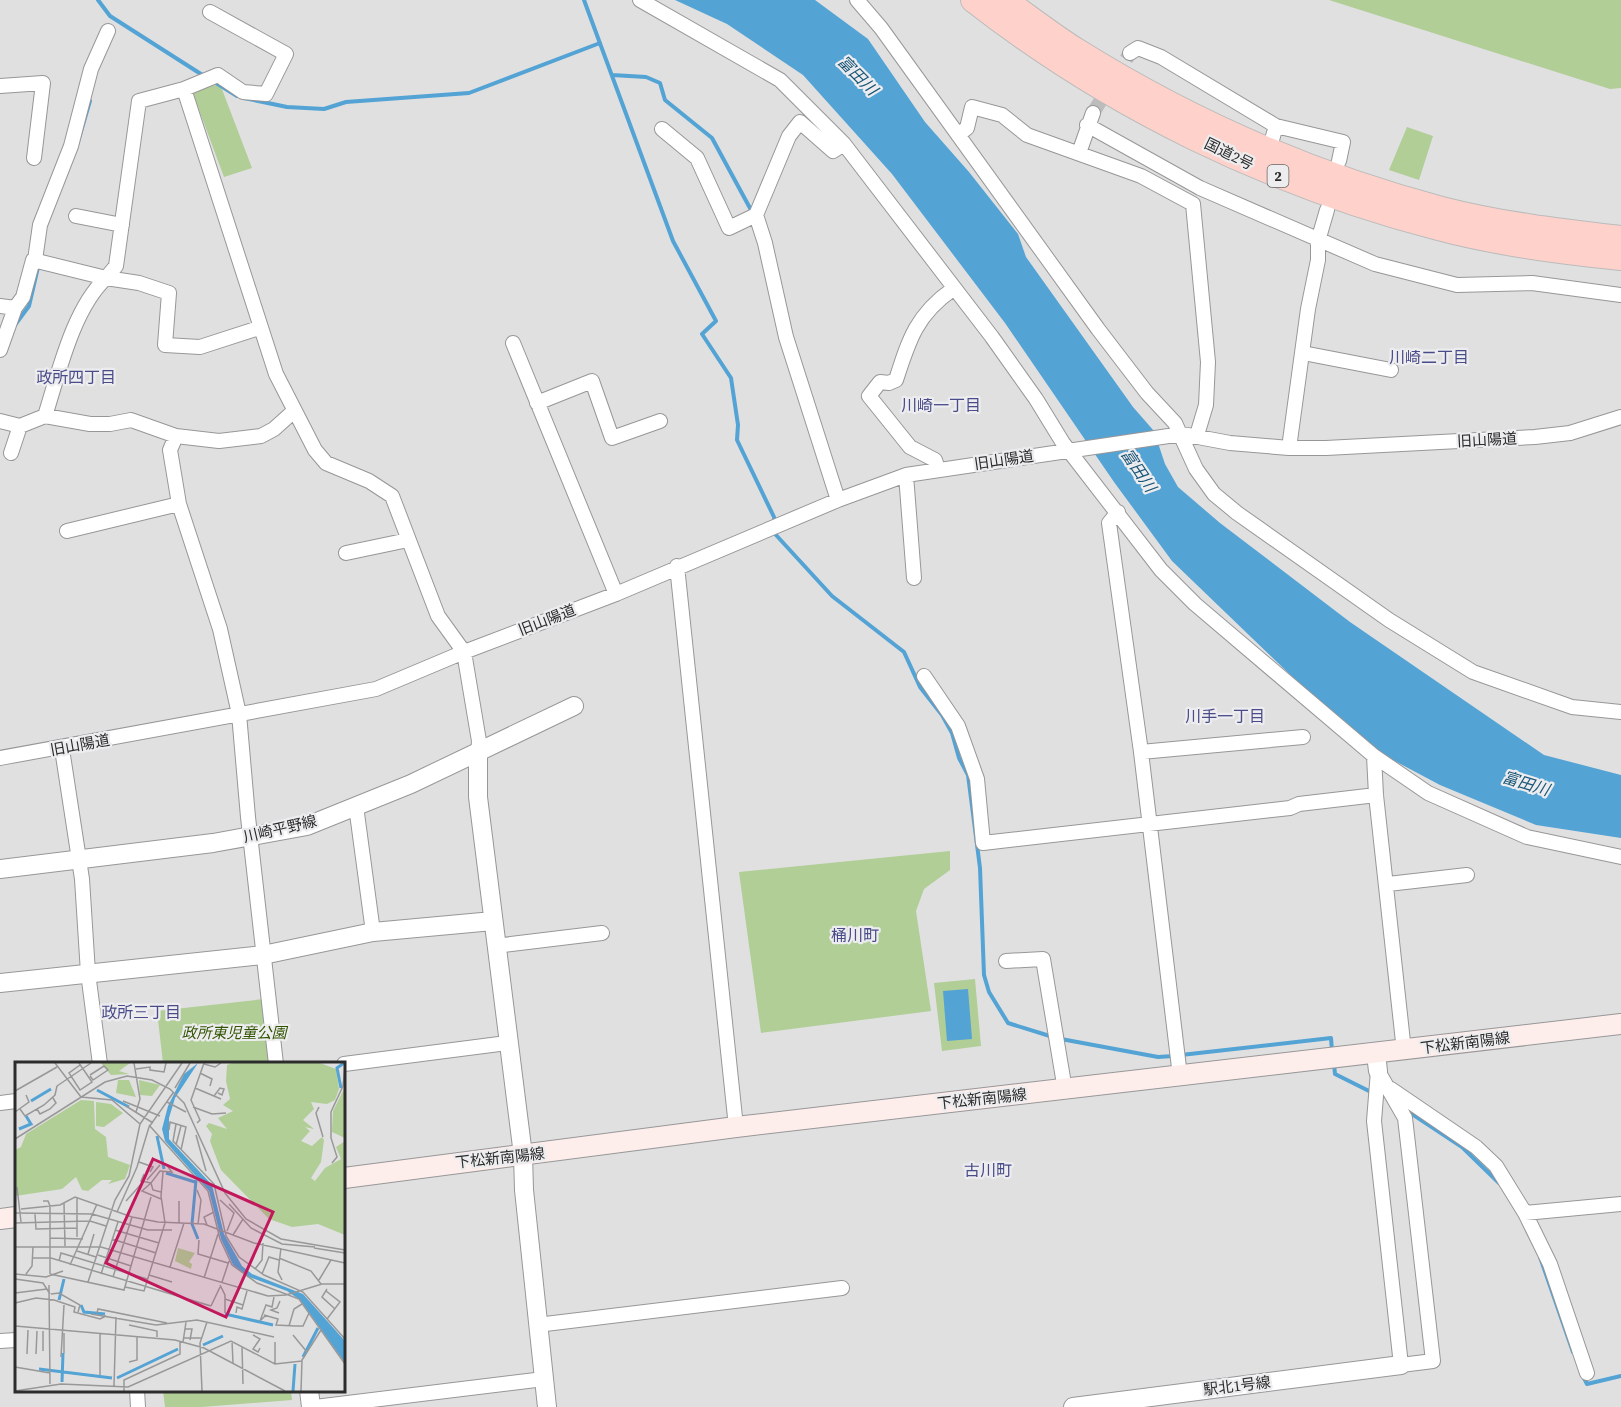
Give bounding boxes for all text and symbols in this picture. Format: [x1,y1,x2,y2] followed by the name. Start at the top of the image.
[833,50,884,101] water label: 富田川
[1201,133,1257,174] street label: 国道2号
[1268,165,1288,187] road number: 2
[1389,346,1469,368] district label: 川崎二丁目
[36,366,116,388] district label: 政所四丁目
[901,394,981,416] district label: 川崎一丁目
[1456,427,1517,452] street label: 旧山陽道
[1116,444,1163,498] water label: 富田川
[973,445,1035,474] street label: 旧山陽道
[515,599,579,640] street label: 旧山陽道
[1185,705,1265,727] district label: 川手一丁目
[49,729,111,760] street label: 旧山陽道
[1500,765,1554,801] water label: 富田川
[241,810,319,847] street label: 川崎平野線
[831,924,879,946] district label: 桶川町
[101,1001,181,1023] district label: 政所三丁目
[181,1022,288,1043] park label: 政所東児童公園
[1419,1027,1511,1058] street label: 下松新南陽線
[15,1062,345,1392] inset map
[936,1083,1028,1114] street label: 下松新南陽線
[454,1142,546,1173] street label: 下松新南陽線
[964,1159,1012,1181] district label: 古川町
[1202,1371,1272,1400] street label: 駅北1号線

